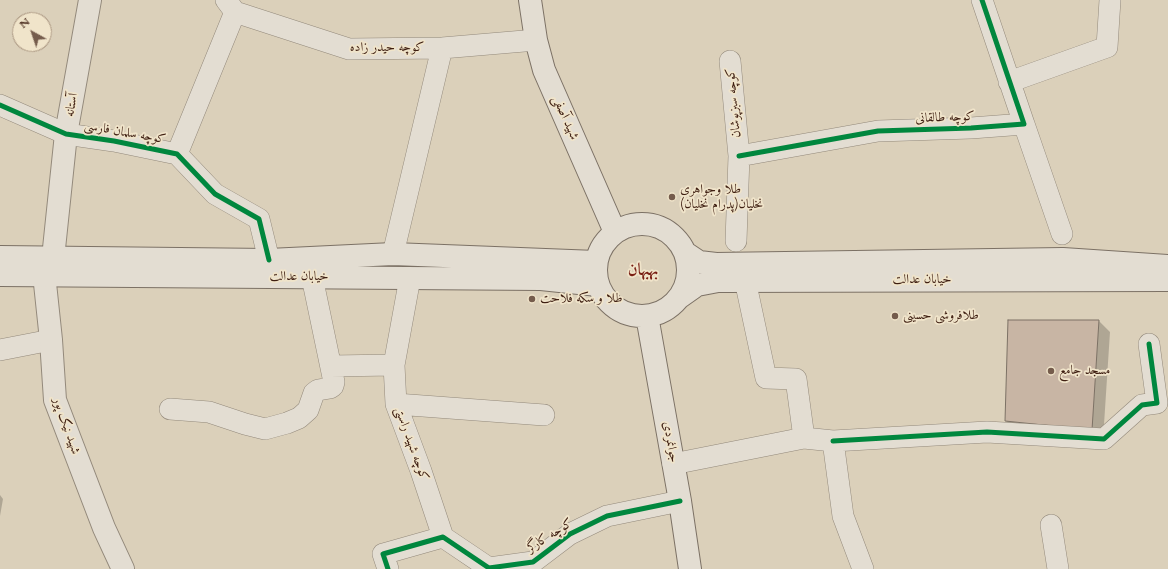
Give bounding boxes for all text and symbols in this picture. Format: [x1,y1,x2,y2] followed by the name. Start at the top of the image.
[12,12,52,52] north arrow
[16,14,33,32] text: N
[350,40,424,56] street label: کوچه حیدر زاده
[723,68,745,138] street label: کوچه سبزپوشان
[62,92,82,118] street label: آستانه
[548,93,582,143] street label: شهید آصفی
[915,109,975,127] street label: کوچه طالقانی
[83,118,167,148] street label: کوچه سلمان فارسی
[680,182,763,213] place label: طلا وجواهری نخلیان(پدرام نخلیان)
[667,192,677,202] marker: طلا وجواهری نخلیان(پدرام نخلیان)
[628,261,658,281] district label: بهبهان
[270,269,328,285] street label: خیابان عدالت
[893,272,951,288] street label: خیابان عدالت
[540,291,623,307] place label: طلا و سکه فلاحت
[527,294,537,304] marker: طلا و سکه فلاحت
[903,308,979,324] place label: طلافروشی حسینی
[890,311,900,321] marker: طلافروشی حسینی
[1059,363,1110,379] place label: مسجد جامع
[1046,366,1056,376] marker: مسجد جامع
[49,395,83,457] street label: شهید نیک پور
[390,405,432,483] street label: کوچه شهید راستی
[659,420,681,464] street label: جوانمردی
[524,516,576,556] street label: کوچه کارگر

